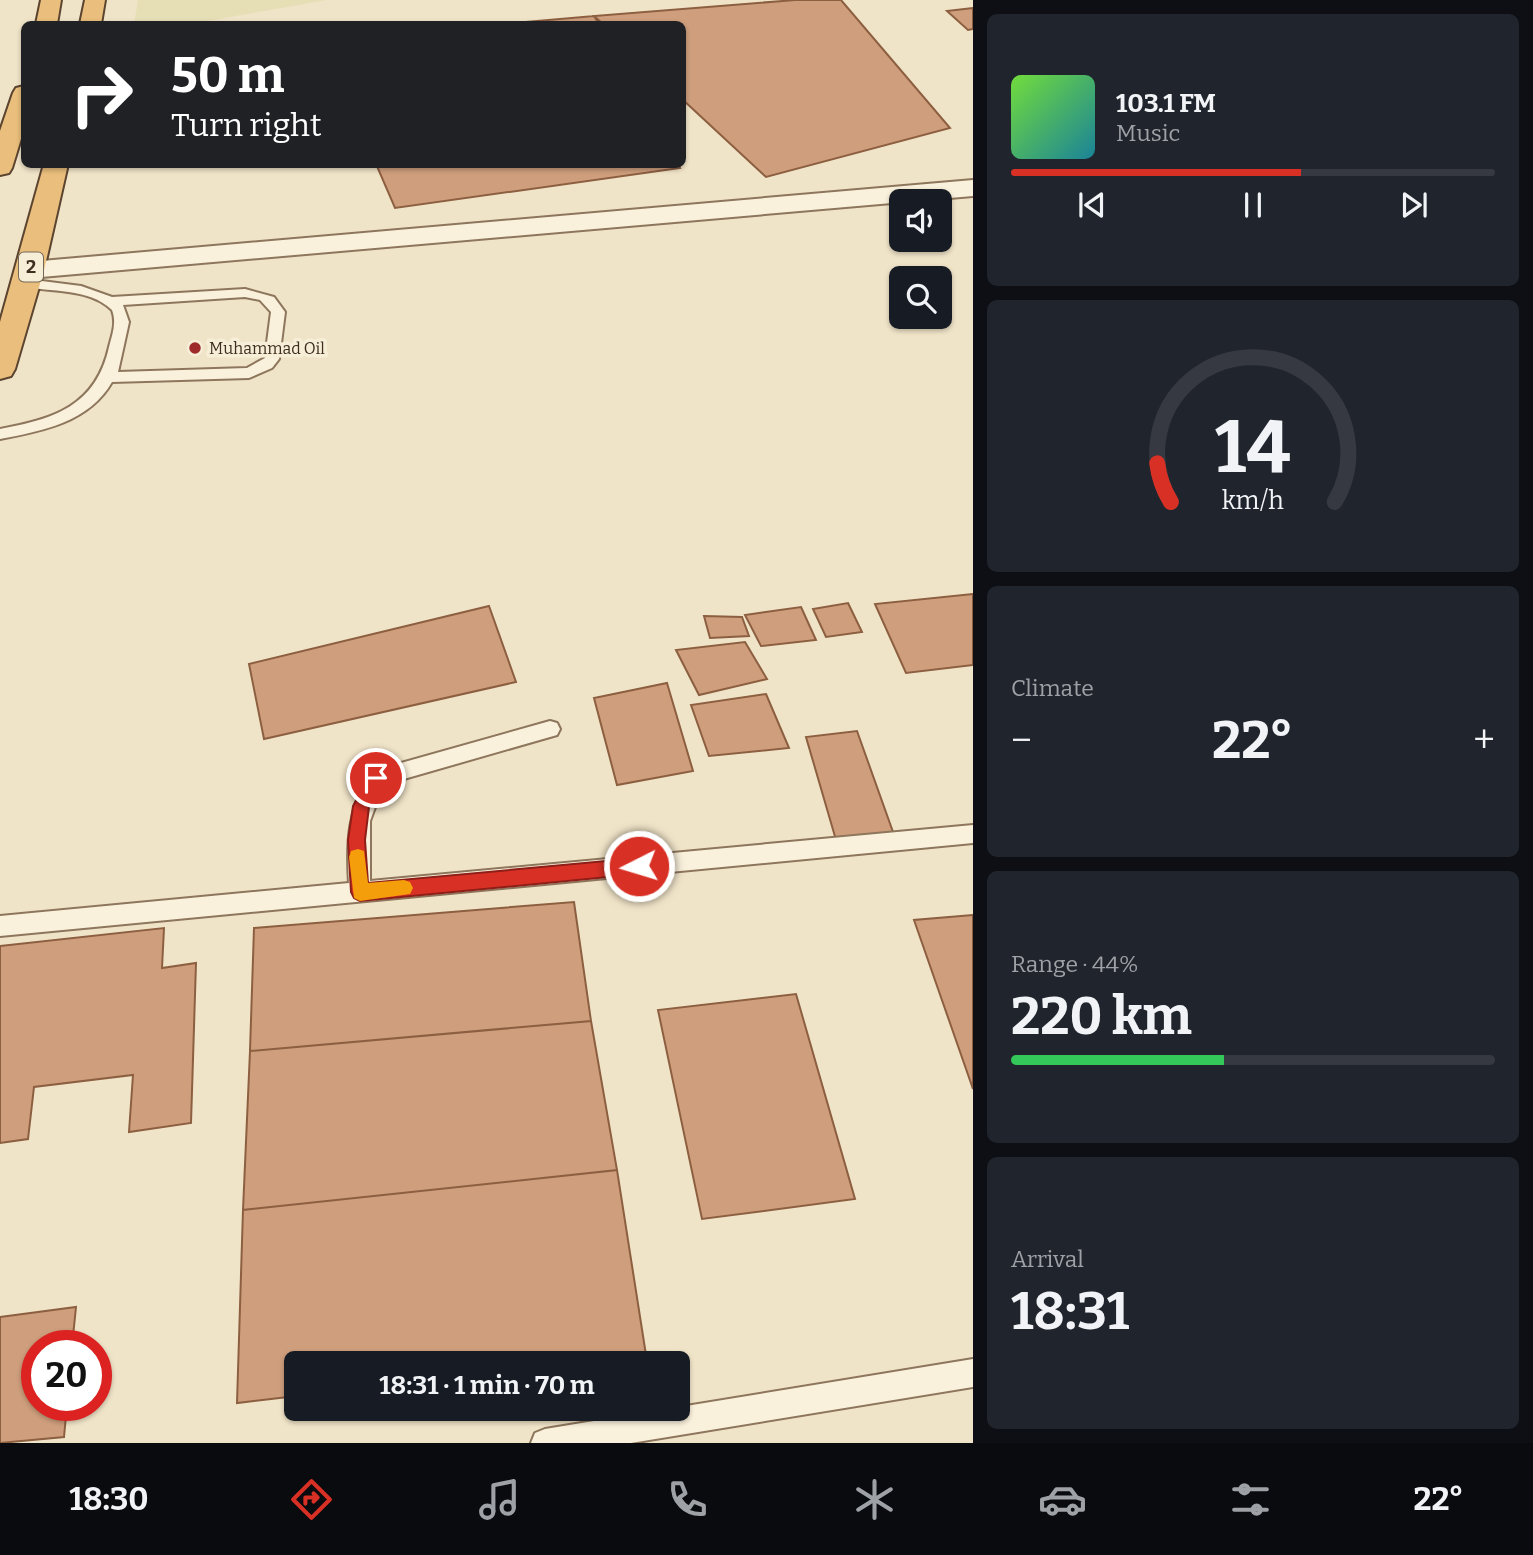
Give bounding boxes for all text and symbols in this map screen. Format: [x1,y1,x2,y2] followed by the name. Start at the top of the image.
[171,46,284,105] text: 50 m
[56,49,147,140] icon: right
[1116,88,1216,119] text: 103.1 FM
[171,106,322,144] text: Turn right
[1116,119,1180,147] text: Music
[1073,186,1111,224] icon: previous
[1234,186,1272,224] icon: pause
[1395,186,1433,224] icon: next
[889,189,952,329] map controls
[889,189,952,252] button: sound
[19,253,43,282] road number: 2
[889,266,952,329] button: search
[209,339,325,358] place label: Muhammad Oil
[187,340,203,356] marker: Muhammad Oil
[1215,404,1291,491] text: 14
[1222,485,1284,515] text: km/h
[1011,674,1094,702] text: Climate
[1212,709,1293,772] text: 22°
[1011,717,1032,763] text: −
[1473,717,1495,763] text: +
[346,748,406,808] pin
[357,759,395,797] icon: arrive
[602,829,676,903] position arrow
[1011,950,1139,978] text: Range · 44%
[1011,985,1192,1048] text: 220 km
[1011,1245,1084,1273] text: Arrival
[1011,1280,1129,1343] text: 18:31
[21,1330,112,1421] speed limit sign: 20
[379,1370,595,1401] text: 18:31 · 1 min · 70 m
[287,1475,336,1524] icon: directions
[475,1475,524,1524] icon: music
[663,1475,712,1524] icon: phone
[850,1475,899,1524] icon: climate
[1038,1475,1087,1524] icon: car
[1226,1475,1275,1524] icon: filters
[69,1480,149,1518] text: 18:30
[1413,1480,1464,1518] text: 22°

